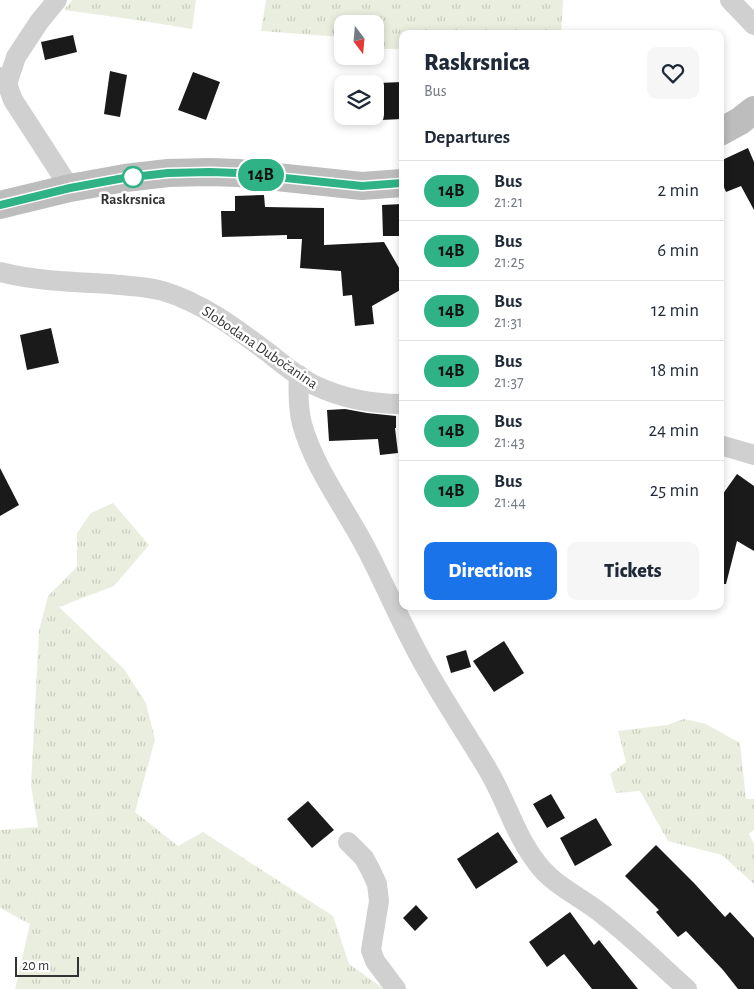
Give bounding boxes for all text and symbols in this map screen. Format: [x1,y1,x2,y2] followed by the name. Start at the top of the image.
[334,15,384,65] north arrow
[334,15,384,125] map controls
[647,47,699,99] button: heart
[424,51,530,75] text: Raskrsnica
[334,75,384,125] button: layers
[424,83,447,99] text: Bus
[424,128,510,147] text: Departures
[232,159,290,191] line badge: 14B
[122,166,144,188] marker: Raskrsnica
[248,166,274,184] text: 14B
[494,172,522,191] text: Bus
[658,181,699,200] text: 2 min
[439,182,464,200] text: 14B
[101,192,165,207] place label: Raskrsnica
[494,194,523,210] text: 21:21
[494,232,522,251] text: Bus
[657,241,699,260] text: 6 min
[439,242,464,260] text: 14B
[494,254,524,270] text: 21:25
[494,292,522,311] text: Bus
[651,301,699,320] text: 12 min
[439,302,464,320] text: 14B
[199,303,320,392] street label: Slobodana Dubočanina
[494,314,523,330] text: 21:31
[494,352,522,371] text: Bus
[651,361,699,380] text: 18 min
[439,362,464,380] text: 14B
[494,374,524,390] text: 21:37
[494,412,522,431] text: Bus
[648,421,699,440] text: 24 min
[439,422,464,440] text: 14B
[494,434,525,450] text: 21:43
[494,472,522,491] text: Bus
[650,481,699,500] text: 25 min
[439,482,464,500] text: 14B
[494,494,526,510] text: 21:44
[424,542,557,600] button: Directions
[567,542,699,600] button: Tickets
[15,954,79,977] scale bar
[22,959,49,973] text: 20 m

